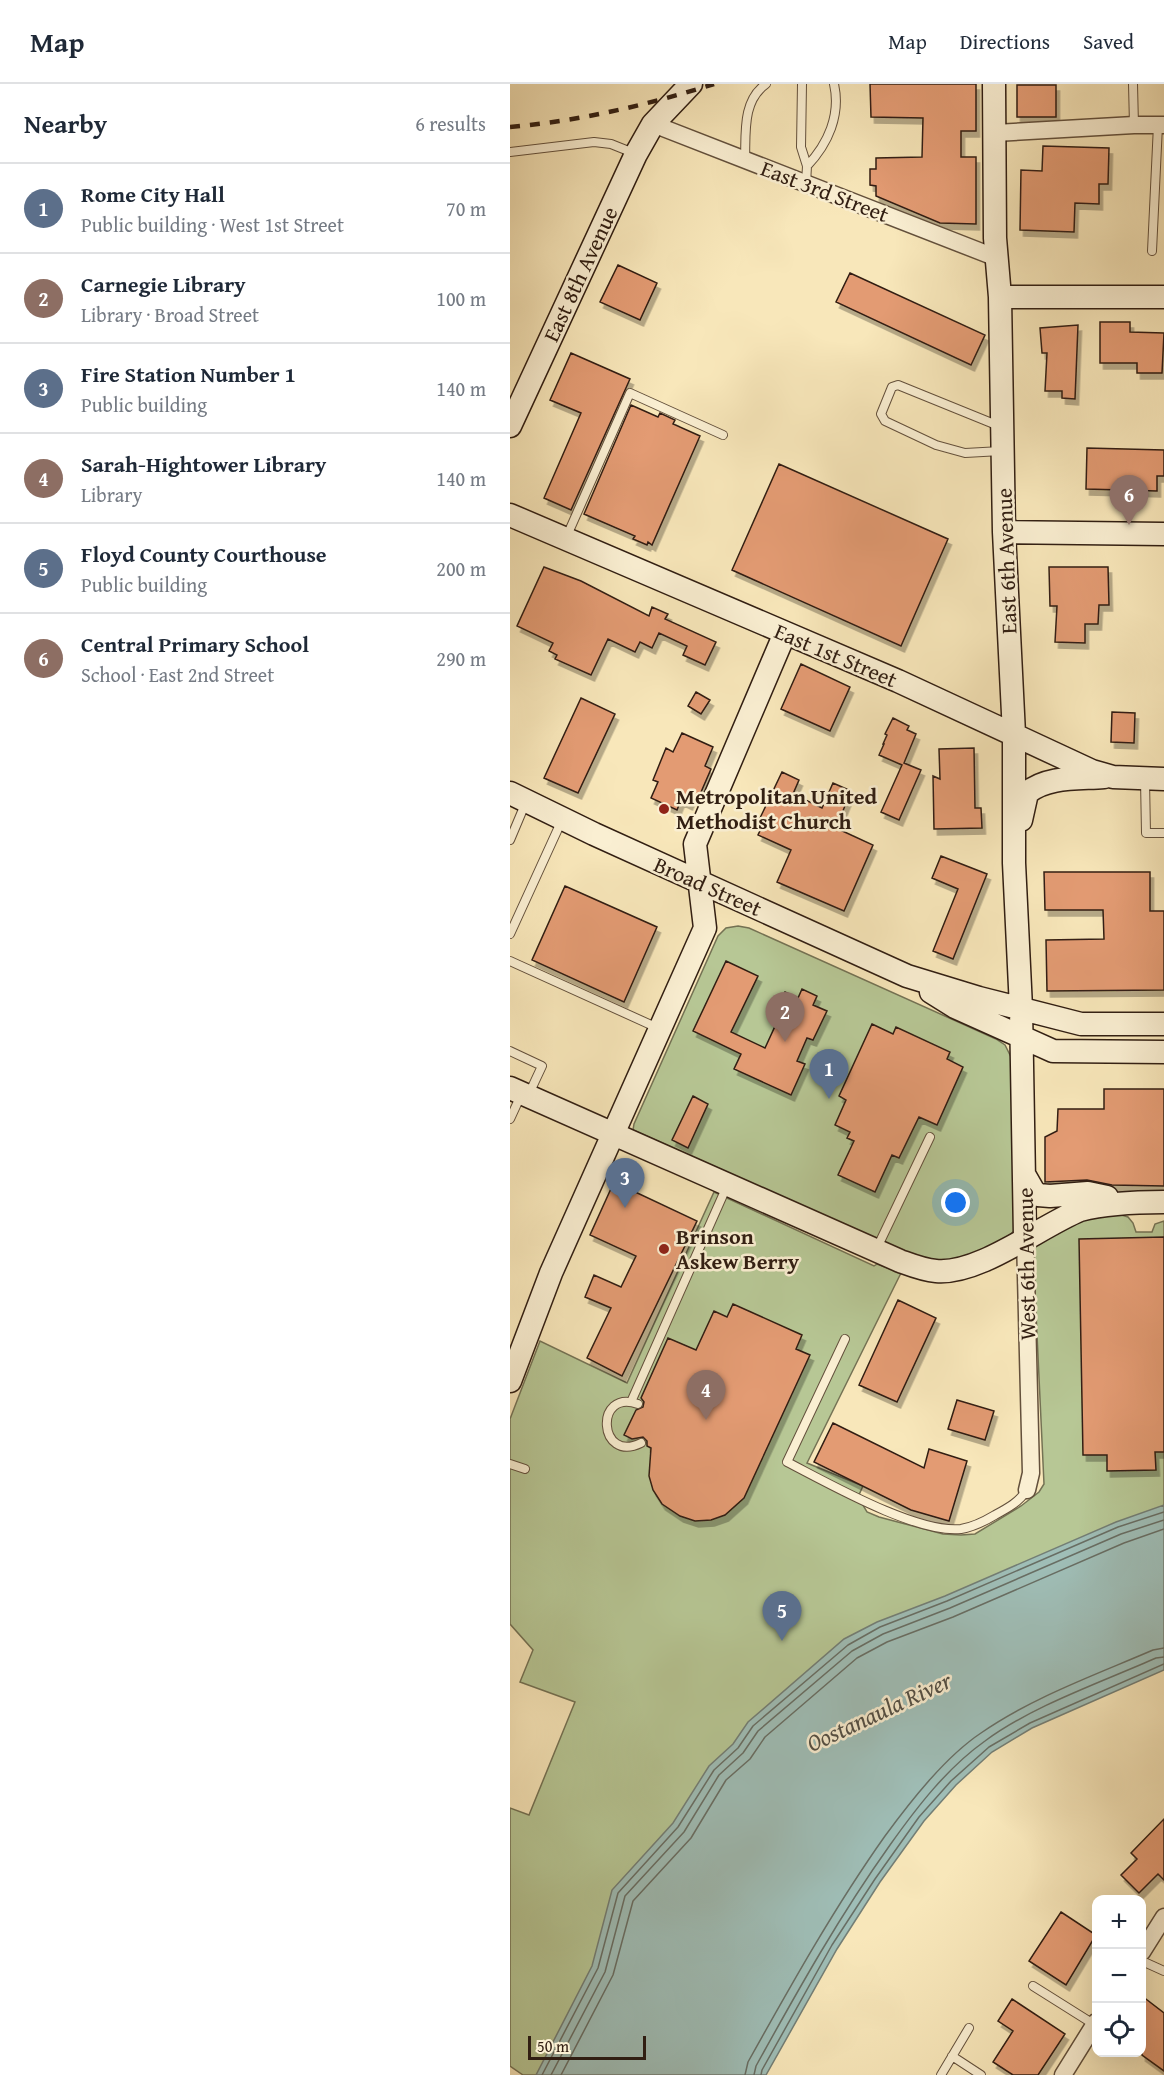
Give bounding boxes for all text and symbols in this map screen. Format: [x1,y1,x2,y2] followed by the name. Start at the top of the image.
[30,21,84,62] text: Map
[888,26,927,57] text: Map
[960,26,1050,57] text: Directions
[1083,26,1134,57] text: Saved
[24,104,107,143] text: Nearby
[415,109,486,138] text: 6 results
[756,152,894,230] street label: East 3rd Street
[81,178,225,210] text: Rome City Hall
[38,194,49,223] text: 1
[446,194,486,223] text: 70 m
[535,201,625,347] street label: East 8th Avenue
[81,210,344,239] text: Public building · West 1st Street
[81,268,246,300] text: Carnegie Library
[38,284,49,313] text: 2
[436,284,486,313] text: 100 m
[81,300,259,329] text: Library · Broad Street
[81,358,296,390] text: Fire Station Number 1
[38,374,49,403] text: 3
[436,374,486,403] text: 140 m
[81,390,207,419] text: Public building
[81,448,326,480] text: Sarah-Hightower Library
[38,464,49,493] text: 4
[436,464,486,493] text: 140 m
[1110,476,1148,525] pin: 6
[81,480,142,509] text: Library
[987,487,1025,635] street label: East 6th Avenue
[81,538,327,570] text: Floyd County Courthouse
[38,554,49,583] text: 5
[436,554,486,583] text: 200 m
[81,570,207,599] text: Public building
[770,615,903,695] street label: East 1st Street
[81,628,309,660] text: Central Primary School
[38,644,49,673] text: 6
[436,644,486,673] text: 290 m
[81,660,274,689] text: School · East 2nd Street
[676,780,878,837] place label: Metropolitan United Methodist Church
[657,802,671,816] marker: Metropolitan United Methodist Church
[649,848,767,924] street label: Broad Street
[766,992,804,1042] pin: 2
[810,1050,848,1099] pin: 1
[606,1158,644,1208] pin: 3
[1009,1187,1043,1341] street label: West 6th Avenue
[941,1188,970,1217] your location
[676,1220,800,1277] place label: Brinson Askew Berry
[657,1242,671,1256] marker: Brinson Askew Berry
[686,1370,726,1420] pin: 4
[762,1592,802,1641] pin: 5
[800,1662,958,1760] water label: Oostanaula River
[1092,1895,1146,2057] map controls
[1092,1895,1146,1949] button: +
[1092,1949,1146,2003] button: −
[1092,2003,1146,2057] button: locate
[528,2033,646,2060] scale bar
[537,2034,569,2058] text: 50 m

